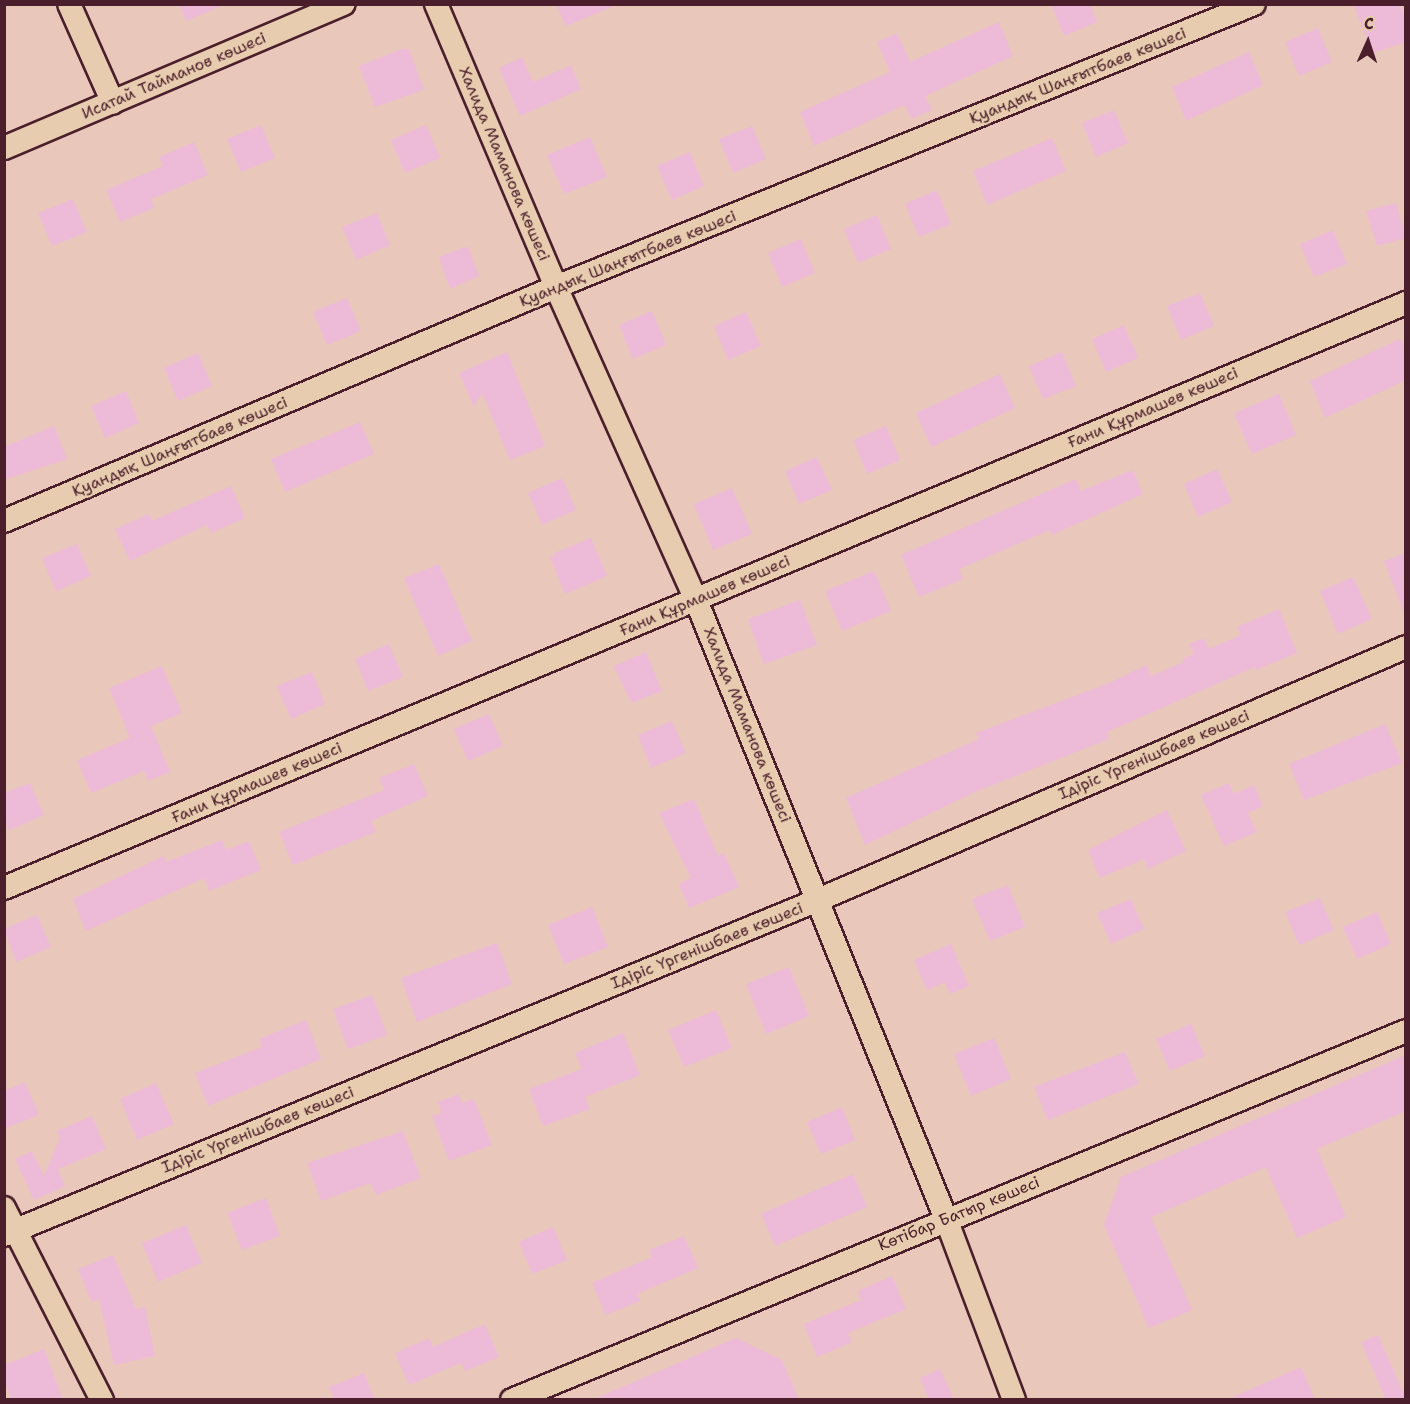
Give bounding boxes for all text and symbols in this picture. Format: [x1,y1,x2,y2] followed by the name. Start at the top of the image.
[1338,12,1398,72] north arrow
[1364,13,1374,34] text: С
[967,24,1189,128] street label: Қуандық Шаңғытбаев көшесі
[79,28,269,124] street label: Исатай Тайманов көшесі
[454,64,554,264] street label: Халида Маманова көшесі
[517,207,739,311] street label: Қуандық Шаңғытбаев көшесі
[1065,363,1241,453] street label: Ғани Құрмашев көшесі
[69,393,291,501] street label: Қуандық Шаңғытбаев көшесі
[617,551,793,641] street label: Ғани Құрмашев көшесі
[699,625,795,825] street label: Халида Маманова көшесі
[1056,706,1252,804] street label: Ідіріс Үргенішбаев көшесі
[169,738,345,828] street label: Ғани Құрмашев көшесі
[608,899,806,993] street label: Ідіріс Үргенішбаев көшесі
[159,1083,357,1177] street label: Ідіріс Үргенішбаев көшесі
[875,1173,1043,1255] street label: Көтібар Батыр көшесі

